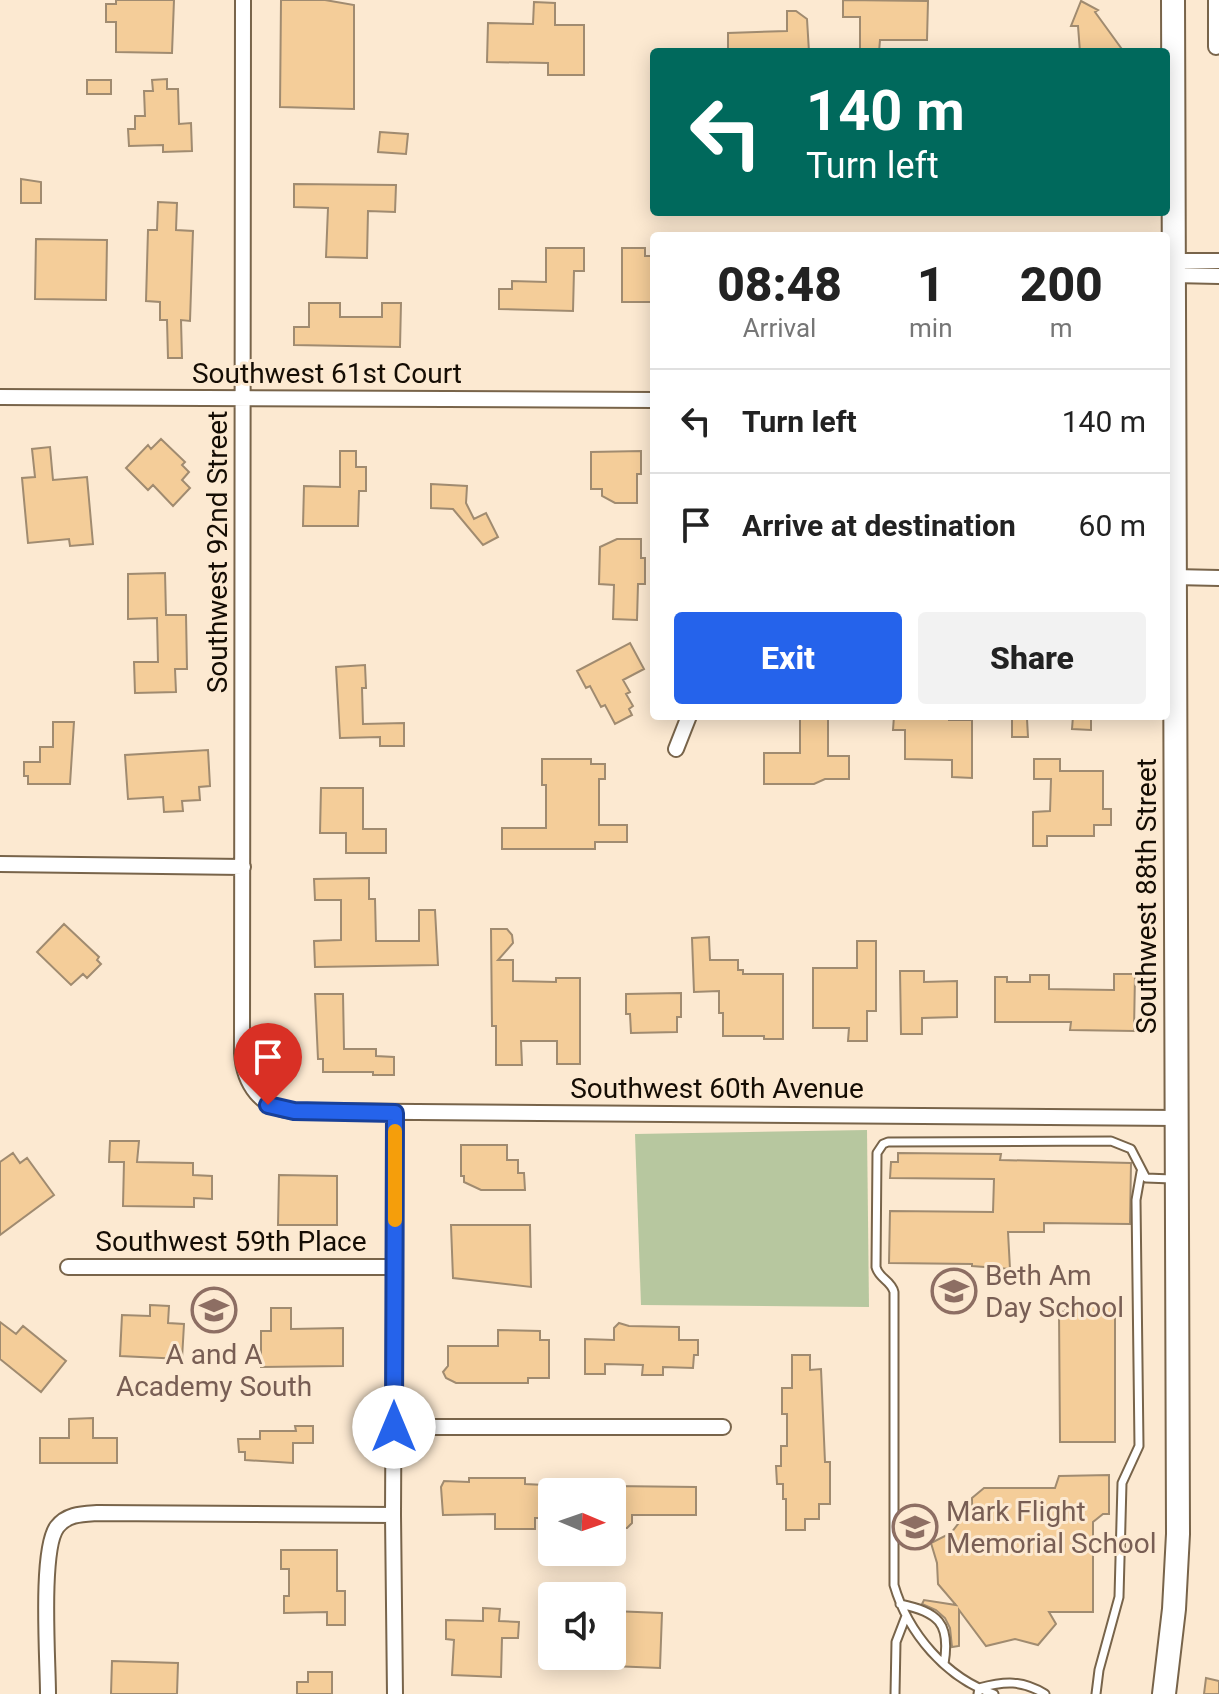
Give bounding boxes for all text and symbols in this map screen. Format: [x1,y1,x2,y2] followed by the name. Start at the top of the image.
[806,78,965,144] text: 140 m
[674,80,778,184] icon: left
[806,145,939,187] text: Turn left
[717,256,842,313] text: 08:48
[917,256,945,313] text: 1
[1020,256,1103,313] text: 200
[743,313,816,343] text: Arrival
[909,313,953,343] text: min
[1050,313,1073,343] text: m
[192,357,462,390] street label: Southwest 61st Court
[674,399,718,443] icon: left
[742,404,857,439] text: Turn left
[1062,404,1146,439] text: 140 m
[201,411,234,693] street label: Southwest 92nd Street
[674,503,718,547] icon: arrive
[742,508,1016,543] text: Arrive at destination
[1079,508,1146,543] text: 60 m
[674,612,902,704] button: Exit
[918,612,1146,704] button: Share
[1130,758,1163,1034] street label: Southwest 88th Street
[234,1023,302,1105] pin
[246,1035,290,1079] icon: arrive
[570,1072,864,1105] street label: Southwest 60th Avenue
[95,1225,367,1258] street label: Southwest 59th Place
[985,1259,1124,1324] place label: Beth Am Day School
[930,1267,978,1315] school or university icon: Beth Am Day School
[190,1286,238,1334] school or university icon: A and A Academy South
[116,1338,312,1403] place label: A and A Academy South
[352,1385,436,1469] position arrow
[538,1478,626,1566] north arrow
[538,1478,626,1670] map controls
[946,1495,1157,1560] place label: Mark Flight Memorial School
[891,1503,939,1551] school or university icon: Mark Flight Memorial School
[538,1582,626,1670] button: sound

